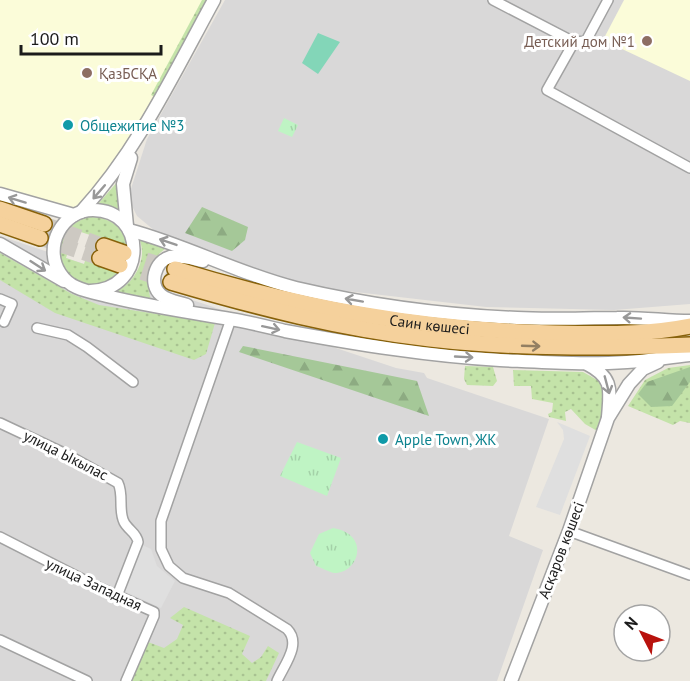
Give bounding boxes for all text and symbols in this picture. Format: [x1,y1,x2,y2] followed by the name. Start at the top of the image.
[21,18,160,56] scale bar
[30,27,79,50] text: 100 m
[524,32,635,51] place label: Детский дом №1
[640,34,654,48] marker: Детский дом №1
[99,64,157,83] place label: ҚазБСҚА
[80,66,94,80] marker: ҚазБСҚА
[80,116,185,135] place label: Общежитие №3
[61,118,75,132] marker: Общежитие №3
[92,184,106,199] one-way arrow
[8,194,27,205] one-way arrow
[159,236,178,247] one-way arrow
[29,261,46,273] one-way arrow
[344,294,364,305] one-way arrow
[388,310,471,338] street label: Саин көшесі
[622,313,642,324] one-way arrow
[261,322,280,334] one-way arrow
[520,341,540,352] one-way arrow
[453,352,473,363] one-way arrow
[602,375,613,394] one-way arrow
[20,426,112,485] street label: улица Ыкылас
[395,430,497,449] place label: Apple Town, ЖК
[376,432,390,446] marker: Apple Town, ЖК
[534,499,588,601] street label: Асқаров көшесі
[43,553,145,615] street label: улица Западная
[612,603,672,663] north arrow
[620,612,642,634] text: N

